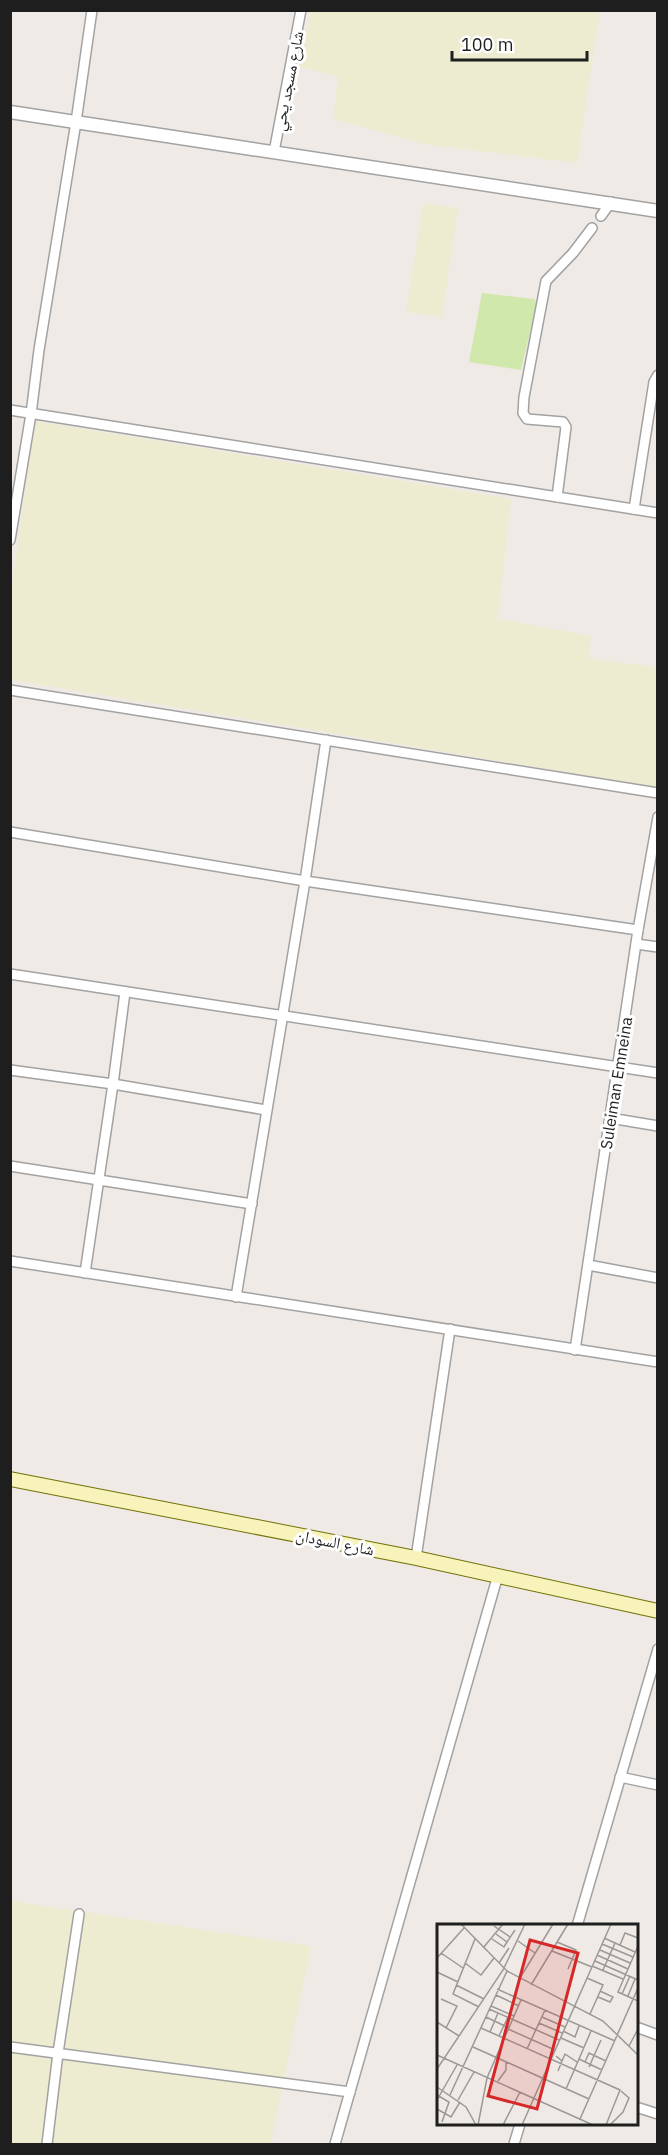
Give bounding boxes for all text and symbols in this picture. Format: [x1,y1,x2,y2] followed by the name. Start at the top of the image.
[452,24,587,62] scale bar
[269,29,310,133] street label: شارع مسجد يحي
[461,33,513,56] text: 100 m
[596,1015,636,1151] street label: Suleiman Emneina
[294,1525,376,1560] street label: شارع السودان
[437,1924,638,2125] inset map

